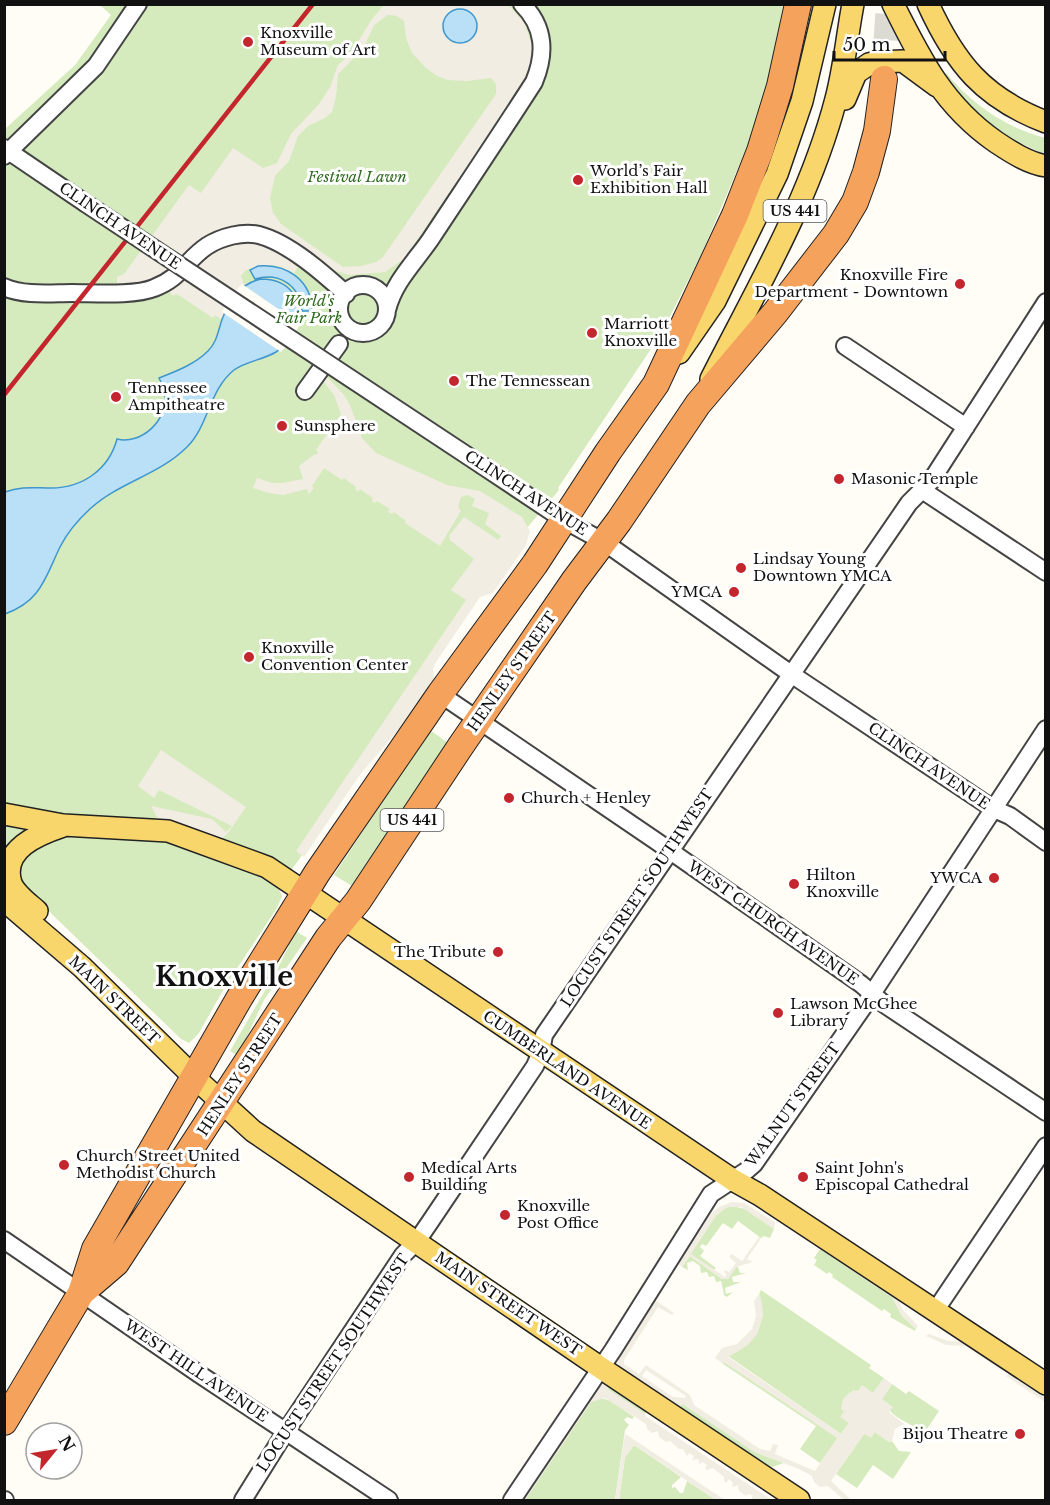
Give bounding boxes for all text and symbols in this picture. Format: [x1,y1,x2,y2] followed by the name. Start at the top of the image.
[260,23,376,59] place label: Knoxville Museum of Art
[834,24,945,62] scale bar
[843,34,891,56] text: 50 m
[241,35,255,49] marker: Knoxville Museum of Art
[589,161,708,197] place label: World’s Fair Exhibition Hall
[306,167,407,186] park label: Festival Lawn
[571,173,585,187] marker: World’s Fair Exhibition Hall
[56,178,185,273] street label: CLINCH AVENUE
[764,200,826,222] road number: US 441
[754,265,948,301] place label: Knoxville Fire Department - Downtown
[953,277,967,291] marker: Knoxville Fire Department - Downtown
[275,291,342,327] park label: World's Fair Park
[604,314,677,350] place label: Marriott Knoxville
[585,326,599,340] marker: Marriott Knoxville
[466,371,590,390] place label: The Tennessean
[447,374,461,388] marker: The Tennessean
[127,378,225,414] place label: Tennessee Ampitheatre
[109,390,123,404] marker: Tennessee Ampitheatre
[294,416,376,435] place label: Sunsphere
[275,419,289,433] marker: Sunsphere
[461,446,591,539] street label: CLINCH AVENUE
[851,469,978,488] place label: Masonic Temple
[832,472,846,486] marker: Masonic Temple
[753,549,892,585] place label: Lindsay Young Downtown YMCA
[734,561,748,575] marker: Lindsay Young Downtown YMCA
[670,582,722,601] place label: YMCA
[727,585,741,599] marker: YMCA
[463,608,560,735] street label: HENLEY STREET
[261,638,409,674] place label: Knoxville Convention Center
[242,650,256,664] marker: Knoxville Convention Center
[865,718,994,813] street label: CLINCH AVENUE
[556,785,717,1010] street label: LOCUST STREET SOUTHWEST
[521,788,651,807] place label: Church + Henley
[502,791,516,805] marker: Church + Henley
[380,809,444,831] road number: US 441
[683,856,863,989] street label: WEST CHURCH AVENUE
[806,865,879,901] place label: Hilton Knoxville
[929,868,982,887] place label: YWCA
[987,871,1001,885] marker: YWCA
[787,877,801,891] marker: Hilton Knoxville
[394,942,486,961] place label: The Tribute
[491,945,505,959] marker: The Tribute
[65,951,164,1048] street label: MAIN STREET
[155,960,293,993] district label: Knoxville
[790,994,917,1030] place label: Lawson McGhee Library
[480,1006,655,1133] street label: CUMBERLAND AVENUE
[771,1006,785,1020] marker: Lawson McGhee Library
[193,1010,286,1139] street label: HENLEY STREET
[741,1039,844,1171] street label: WALNUT STREET
[76,1146,240,1182] place label: Church Street United Methodist Church
[57,1158,71,1172] marker: Church Street United Methodist Church
[421,1158,517,1194] place label: Medical Arts Building
[815,1158,969,1194] place label: Saint John's Episcopal Cathedral
[402,1170,416,1184] marker: Medical Arts Building
[796,1170,810,1184] marker: Saint John's Episcopal Cathedral
[517,1196,599,1232] place label: Knoxville Post Office
[498,1208,512,1222] marker: Knoxville Post Office
[431,1247,585,1360] street label: MAIN STREET WEST
[252,1250,413,1475] street label: LOCUST STREET SOUTHWEST
[120,1315,272,1426] street label: WEST HILL AVENUE
[24,1421,84,1481] north arrow
[903,1424,1008,1443] place label: Bijou Theatre
[1013,1427,1027,1441] marker: Bijou Theatre
[55,1432,79,1455] text: N

